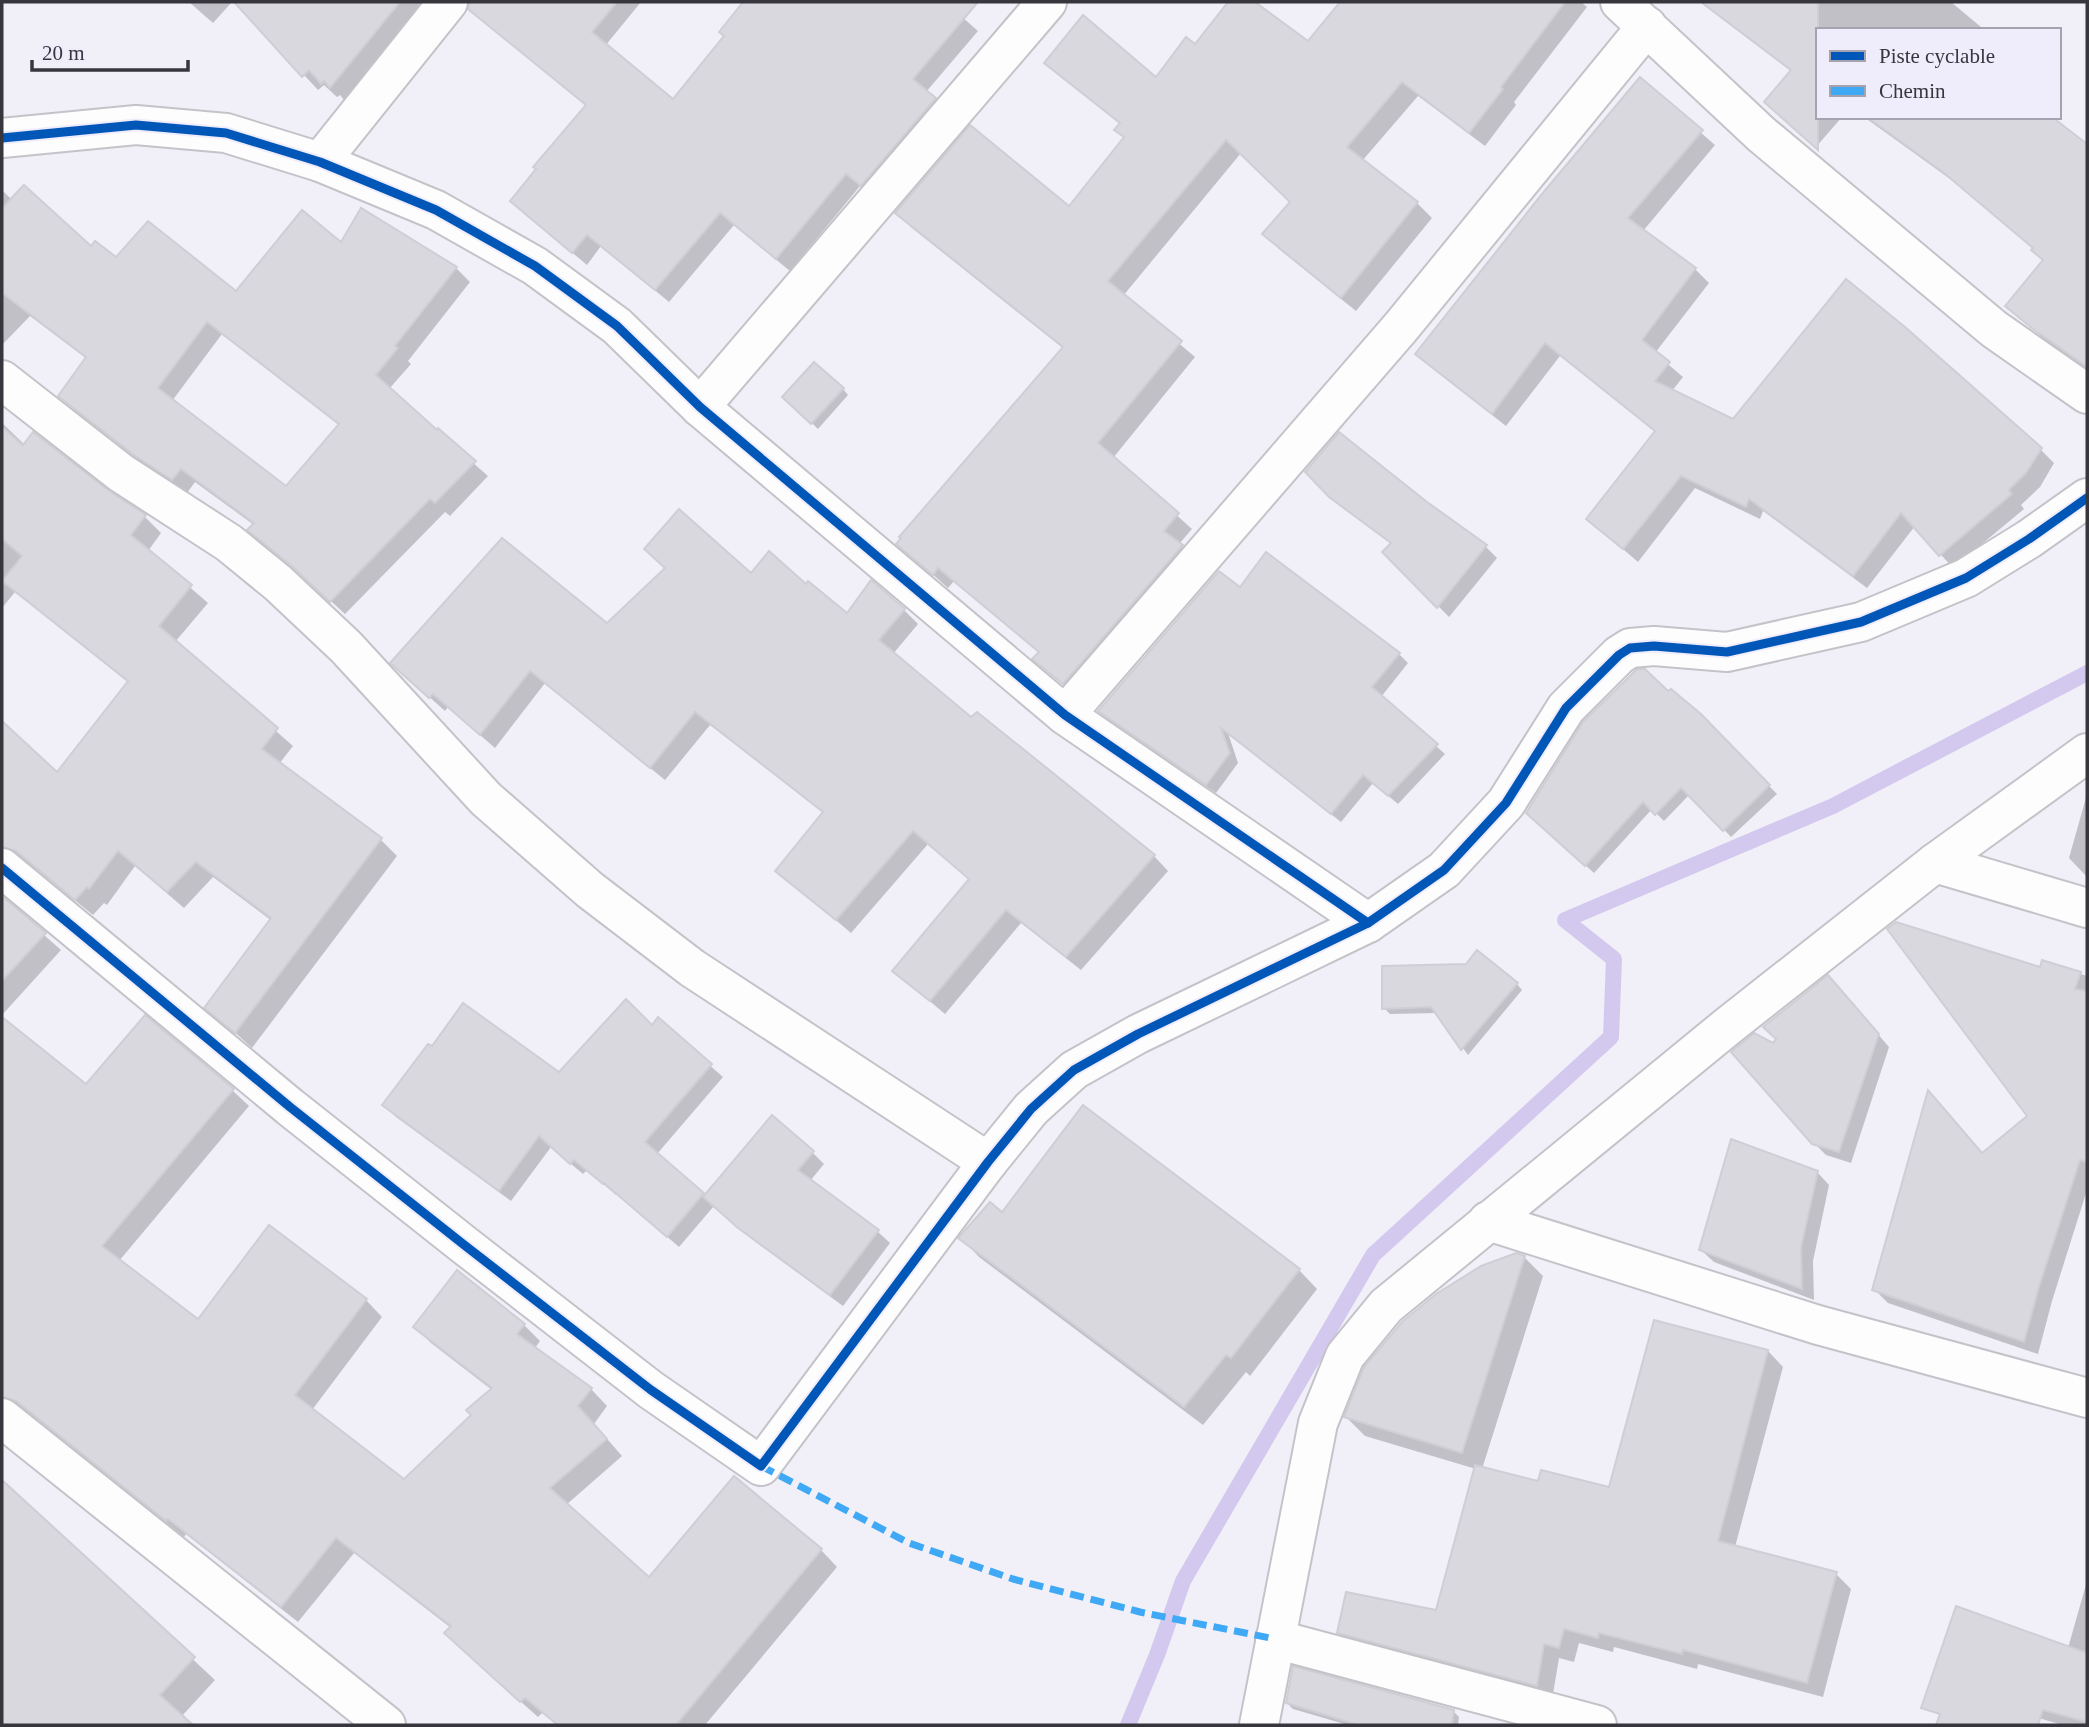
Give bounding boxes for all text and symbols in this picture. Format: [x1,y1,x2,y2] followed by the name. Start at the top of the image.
[32,28,187,72] scale bar
[1816,28,2061,119] legend
[42,41,85,65] text: 20 m
[1879,44,1995,68] text: Piste cyclable
[1879,79,1946,103] text: Chemin

